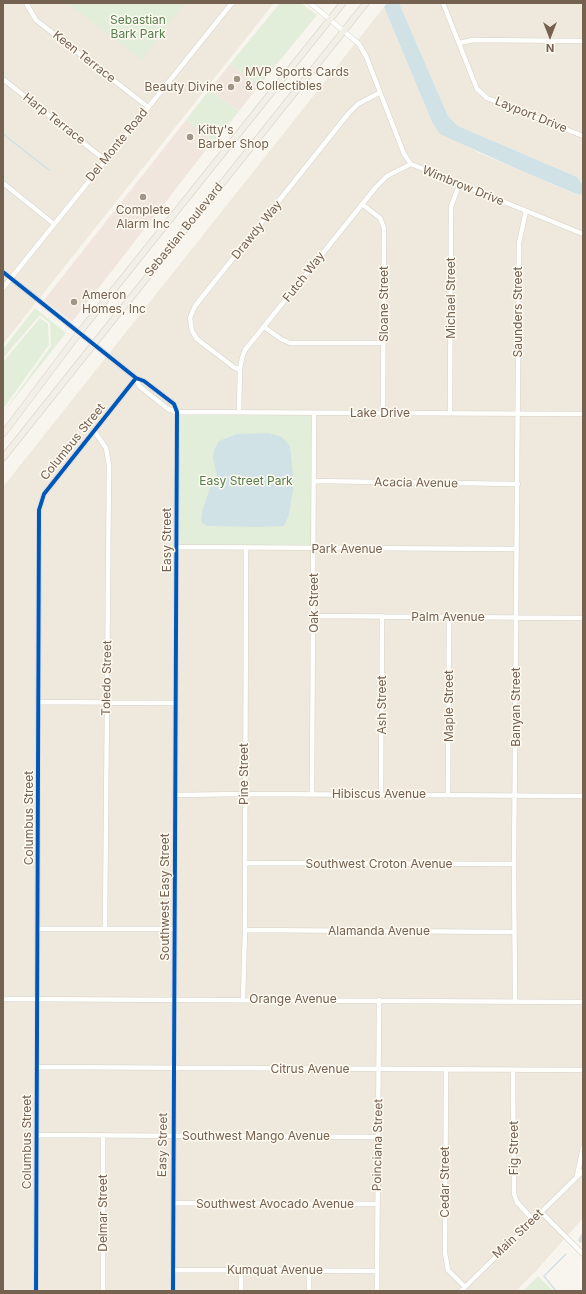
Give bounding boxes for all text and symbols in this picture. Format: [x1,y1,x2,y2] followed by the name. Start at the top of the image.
[110,13,166,41] park label: Sebastian Bark Park
[530,16,570,56] north arrow
[50,28,118,86] street label: Keen Terrace
[546,41,554,55] text: N
[245,65,349,93] place label: MVP Sports Cards & Collectibles
[232,74,242,84] marker: MVP Sports Cards & Collectibles
[145,80,223,94] place label: Beauty Divine
[226,82,236,92] marker: Beauty Divine
[20,90,88,148] street label: Harp Terrace
[493,94,569,136] street label: Layport Drive
[83,105,151,185] street label: Del Monte Road
[198,123,269,151] place label: Kitty's Barber Shop
[185,132,195,142] marker: Kitty's Barber Shop
[420,163,506,209] street label: Wimbrow Drive
[142,180,226,280] street label: Sebastian Boulevard
[138,192,148,202] marker: Complete Alarm Inc
[229,198,285,262] street label: Drawdy Way
[116,203,170,231] place label: Complete Alarm Inc
[280,249,328,305] street label: Futch Way
[444,257,458,339] street label: Michael Street
[377,266,391,342] street label: Sloane Street
[511,266,525,358] street label: Saunders Street
[82,288,146,316] place label: Ameron Homes, Inc
[69,297,79,307] marker: Ameron Homes, Inc
[38,401,108,483] street label: Columbus Street
[350,406,410,420] street label: Lake Drive
[199,474,293,488] park label: Easy Street Park
[374,475,458,491] street label: Acacia Avenue
[160,508,174,572] street label: Easy Street
[311,542,383,556] street label: Park Avenue
[307,573,321,633] street label: Oak Street
[411,610,485,624] street label: Palm Avenue
[99,640,115,716] street label: Toledo Street
[509,667,523,747] street label: Banyan Street
[442,670,456,742] street label: Maple Street
[375,676,389,734] street label: Ash Street
[237,743,251,805] street label: Pine Street
[22,771,36,865] street label: Columbus Street
[332,787,426,801] street label: Hibiscus Avenue
[158,833,172,961] street label: Southwest Easy Street
[305,857,453,871] street label: Southwest Croton Avenue
[328,924,430,938] street label: Alamanda Avenue
[249,992,337,1006] street label: Orange Avenue
[270,1062,350,1076] street label: Citrus Avenue
[20,1095,34,1189] street label: Columbus Street
[370,1099,386,1191] street label: Poinciana Street
[155,1113,171,1177] street label: Easy Street
[507,1121,521,1175] street label: Fig Street
[182,1129,330,1143] street label: Southwest Mango Avenue
[438,1146,452,1218] street label: Cedar Street
[96,1174,110,1252] street label: Delmar Street
[196,1197,354,1211] street label: Southwest Avocado Avenue
[490,1206,546,1262] street label: Main Street
[227,1263,323,1277] street label: Kumquat Avenue

